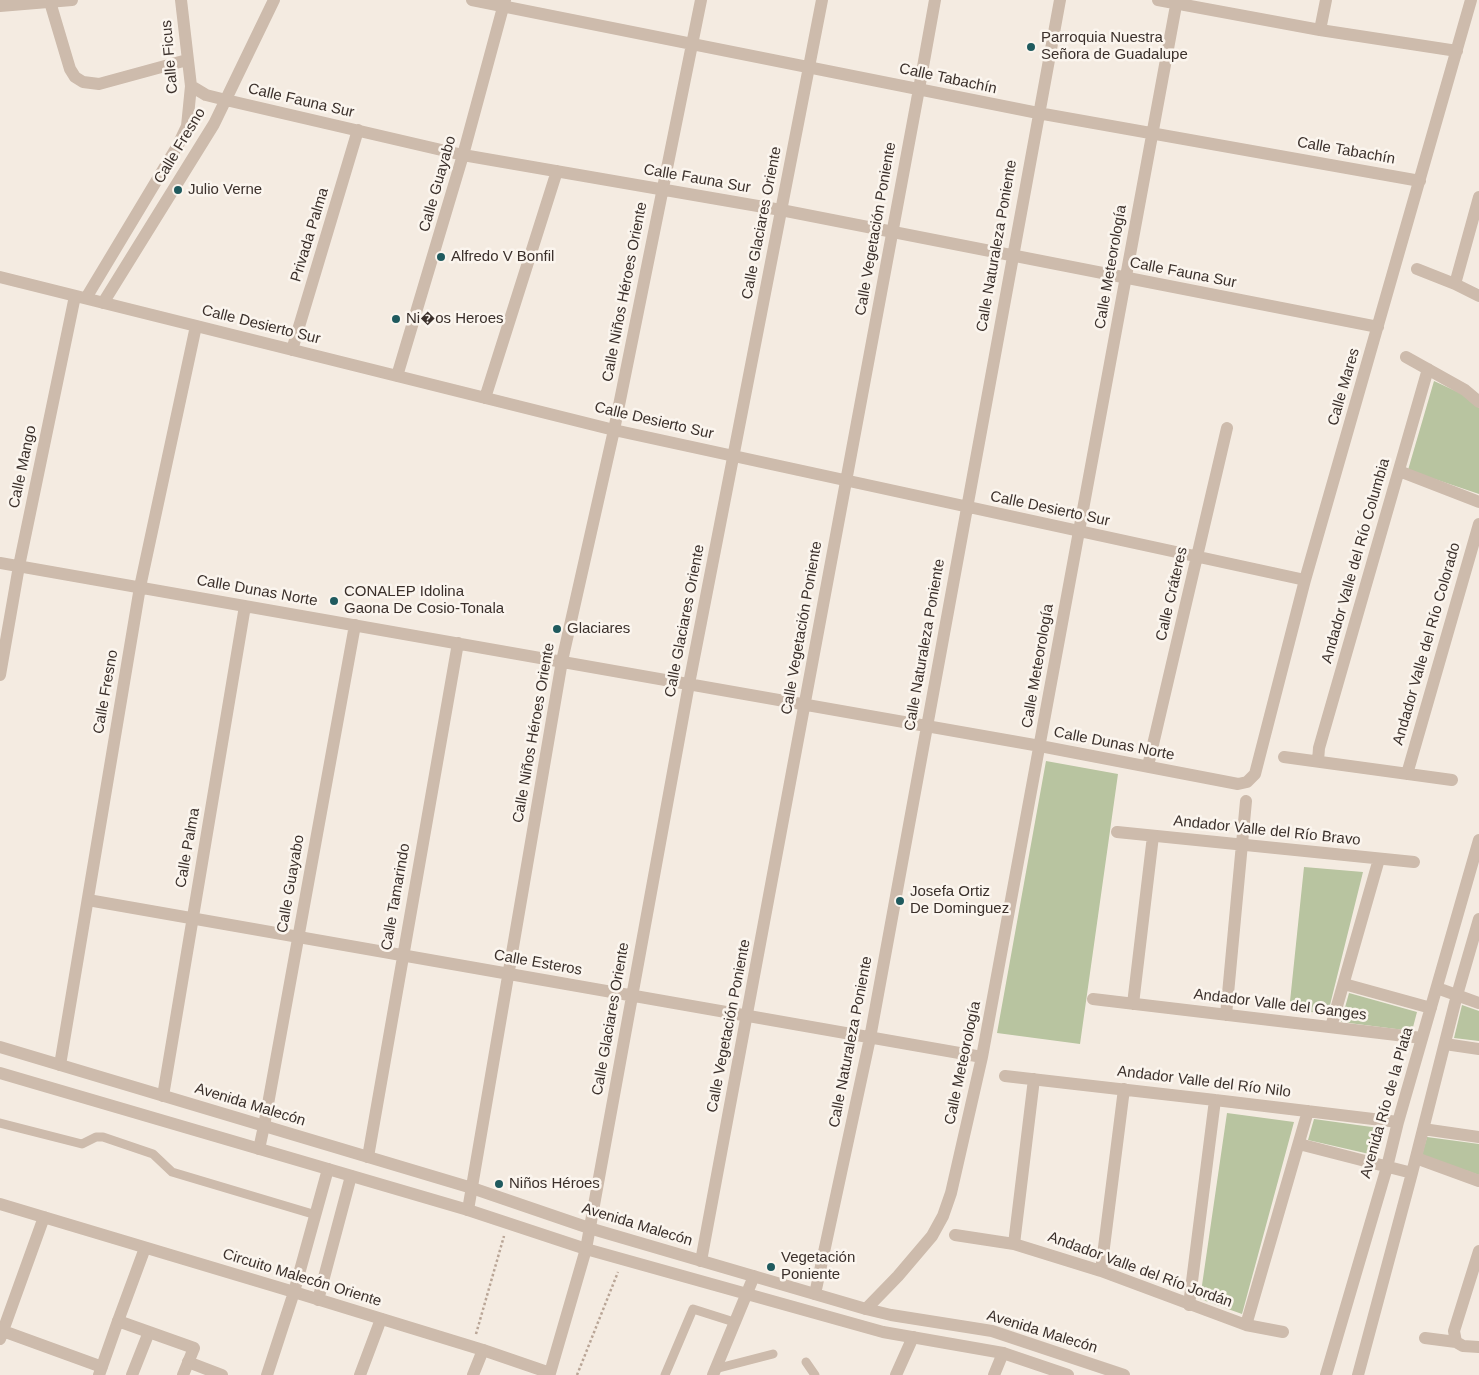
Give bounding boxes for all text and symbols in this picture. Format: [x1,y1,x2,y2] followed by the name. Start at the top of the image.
[158,19,182,95] street label: Calle Ficus
[1041,29,1188,64] place label: Parroquia Nuestra Señora de Guadalupe
[1025,41,1037,53] marker: Parroquia Nuestra Señora de Guadalupe
[898,60,998,98] street label: Calle Tabachín
[246,80,356,122] street label: Calle Fauna Sur
[150,105,210,187] street label: Calle Fresno
[416,134,460,234] street label: Calle Guayabo
[1296,134,1396,168] street label: Calle Tabachín
[852,141,900,317] street label: Calle Vegetación Poniente
[738,145,786,301] street label: Calle Glaciares Oriente
[973,159,1021,333] street label: Calle Naturaleza Poniente
[642,161,752,197] street label: Calle Fauna Sur
[188,181,262,199] place label: Julio Verne
[172,184,184,196] marker: Julio Verne
[287,186,333,284] street label: Privada Palma
[599,201,651,383] street label: Calle Niños Héroes Oriente
[1091,203,1131,331] street label: Calle Meteorología
[451,248,554,266] place label: Alfredo V Bonfil
[435,251,447,263] marker: Alfredo V Bonfil
[1128,254,1238,292] street label: Calle Fauna Sur
[200,302,322,348] street label: Calle Desierto Sur
[406,310,504,328] place label: Ni�os Heroes
[390,313,402,325] marker: Ni�os Heroes
[1324,346,1364,428] street label: Calle Mares
[593,399,715,443] street label: Calle Desierto Sur
[5,424,41,510] street label: Calle Mango
[1318,456,1394,666] street label: Andador Valle del Río Columbia
[989,488,1111,530] street label: Calle Desierto Sur
[778,540,826,716] street label: Calle Vegetación Poniente
[1389,541,1465,747] street label: Andador Valle del Río Colorado
[661,543,709,699] street label: Calle Glaciares Oriente
[1152,545,1192,643] street label: Calle Cráteres
[901,558,949,732] street label: Calle Naturaleza Poniente
[195,571,319,611] street label: Calle Dunas Norte
[344,583,504,618] place label: CONALEP Idolina Gaona De Cosio-Tonala
[328,595,340,607] marker: CONALEP Idolina Gaona De Cosio-Tonala
[1018,602,1058,730] street label: Calle Meteorología
[567,620,630,638] place label: Glaciares
[551,623,563,635] marker: Glaciares
[509,642,559,824] street label: Calle Niños Héroes Oriente
[90,649,122,735] street label: Calle Fresno
[1052,723,1176,765] street label: Calle Dunas Norte
[172,807,204,889] street label: Calle Palma
[1172,812,1362,850] street label: Andador Valle del Río Bravo
[274,834,308,934] street label: Calle Guayabo
[378,842,414,952] street label: Calle Tamarindo
[910,883,1009,918] place label: Josefa Ortiz De Dominguez
[894,895,906,907] marker: Josefa Ortiz De Dominguez
[703,938,755,1114] street label: Calle Vegetación Poniente
[589,941,633,1097] street label: Calle Glaciares Oriente
[493,946,583,980] street label: Calle Esteros
[826,955,876,1129] street label: Calle Naturaleza Poniente
[1193,985,1367,1025] street label: Andador Valle del Ganges
[941,1000,985,1126] street label: Calle Meteorología
[1357,1025,1417,1181] street label: Avenida Río de la Plata
[1116,1062,1292,1102] street label: Andador Valle del Río Nilo
[192,1080,308,1130] street label: Avenida Malecón
[509,1175,600,1193] place label: Niños Héroes
[493,1178,505,1190] marker: Niños Héroes
[579,1200,695,1250] street label: Avenida Malecón
[1045,1228,1235,1312] street label: Andador Valle del Río Jordán
[220,1245,384,1311] street label: Circuito Malecón Oriente
[781,1249,855,1284] place label: Vegetación Poniente
[765,1261,777,1273] marker: Vegetación Poniente
[984,1307,1100,1357] street label: Avenida Malecón

